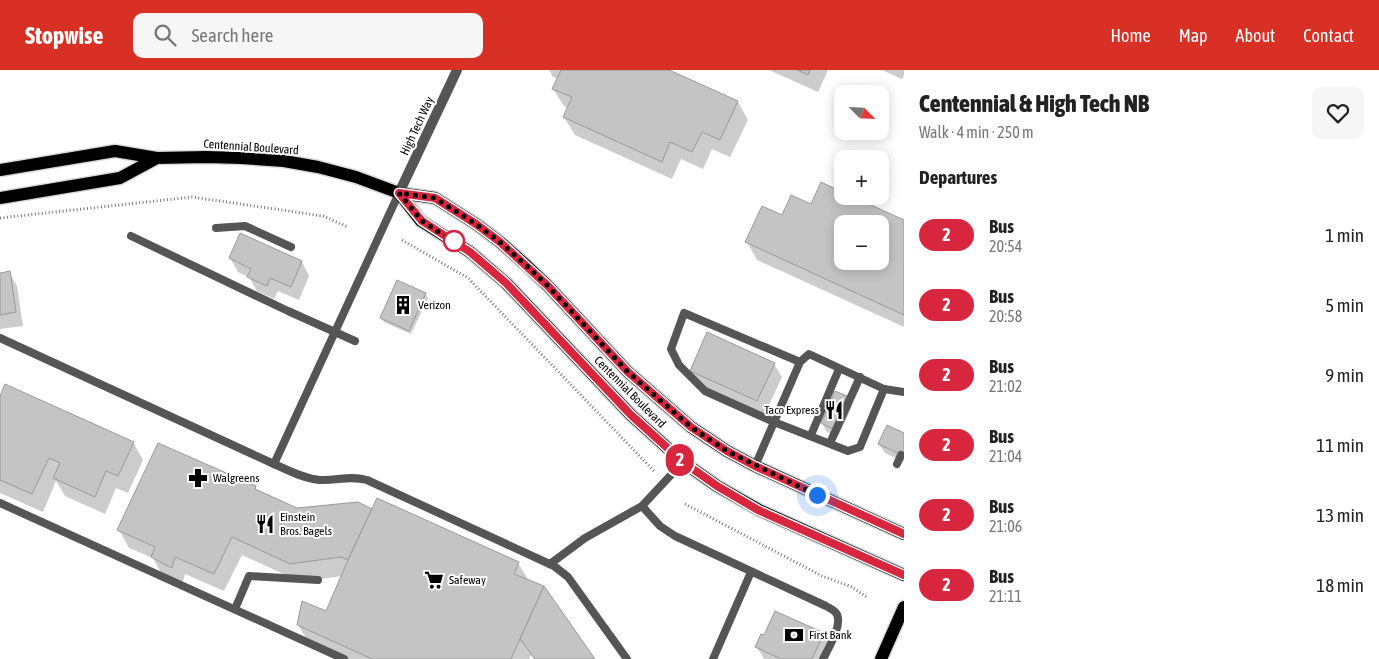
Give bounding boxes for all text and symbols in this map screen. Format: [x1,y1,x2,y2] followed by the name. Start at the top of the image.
[133,13,483,58] search box
[151,21,179,49] icon: search
[25,22,103,49] text: Stopwise
[191,24,273,46] text: Search here
[1111,25,1151,46] text: Home
[1179,25,1208,46] text: Map
[1236,25,1275,46] text: About
[1303,25,1354,46] text: Contact
[834,85,889,140] north arrow
[834,85,889,270] map controls
[1312,87,1364,139] button: heart
[919,90,1149,117] text: Centennial & High Tech NB
[397,94,437,158] street label: High Tech Way
[919,123,1033,141] text: Walk · 4 min · 250 m
[203,137,299,157] street label: Centennial Boulevard
[834,150,889,205] button: +
[919,166,997,188] text: Departures
[834,215,889,270] button: −
[989,215,1014,237] text: Bus
[942,224,951,245] text: 2
[1325,224,1364,246] text: 1 min
[443,230,465,252] unlabelled marker
[989,237,1022,255] text: 20:54
[989,285,1014,307] text: Bus
[392,294,414,316] building icon: Verizon
[942,294,951,315] text: 2
[1325,294,1364,316] text: 5 min
[418,298,451,312] place label: Verizon
[989,307,1022,325] text: 20:58
[591,353,669,431] street label: Centennial Boulevard
[989,355,1014,377] text: Bus
[942,364,951,385] text: 2
[1325,364,1364,386] text: 9 min
[989,377,1022,395] text: 21:02
[823,399,845,421] restaurant icon: Taco Express
[764,403,819,417] place label: Taco Express
[989,425,1014,447] text: Bus
[942,434,951,455] text: 2
[1316,434,1364,456] text: 11 min
[664,444,696,476] line badge: 2
[989,447,1022,465] text: 21:04
[676,449,684,470] text: 2
[187,467,209,489] pharmacy icon: Walgreens
[213,471,260,485] place label: Walgreens
[805,483,830,508] your location
[989,495,1014,517] text: Bus
[942,504,951,525] text: 2
[1316,504,1364,526] text: 13 min
[280,510,332,538] place label: Einstein Bros. Bagels
[254,513,276,535] restaurant icon: Einstein Bros. Bagels
[989,517,1022,535] text: 21:06
[989,565,1014,587] text: Bus
[423,569,445,591] supermarket icon: Safeway
[449,573,486,587] place label: Safeway
[942,574,951,595] text: 2
[1316,574,1364,596] text: 18 min
[989,587,1022,605] text: 21:11
[783,624,805,646] bank icon: First Bank
[809,628,853,642] place label: First Bank

